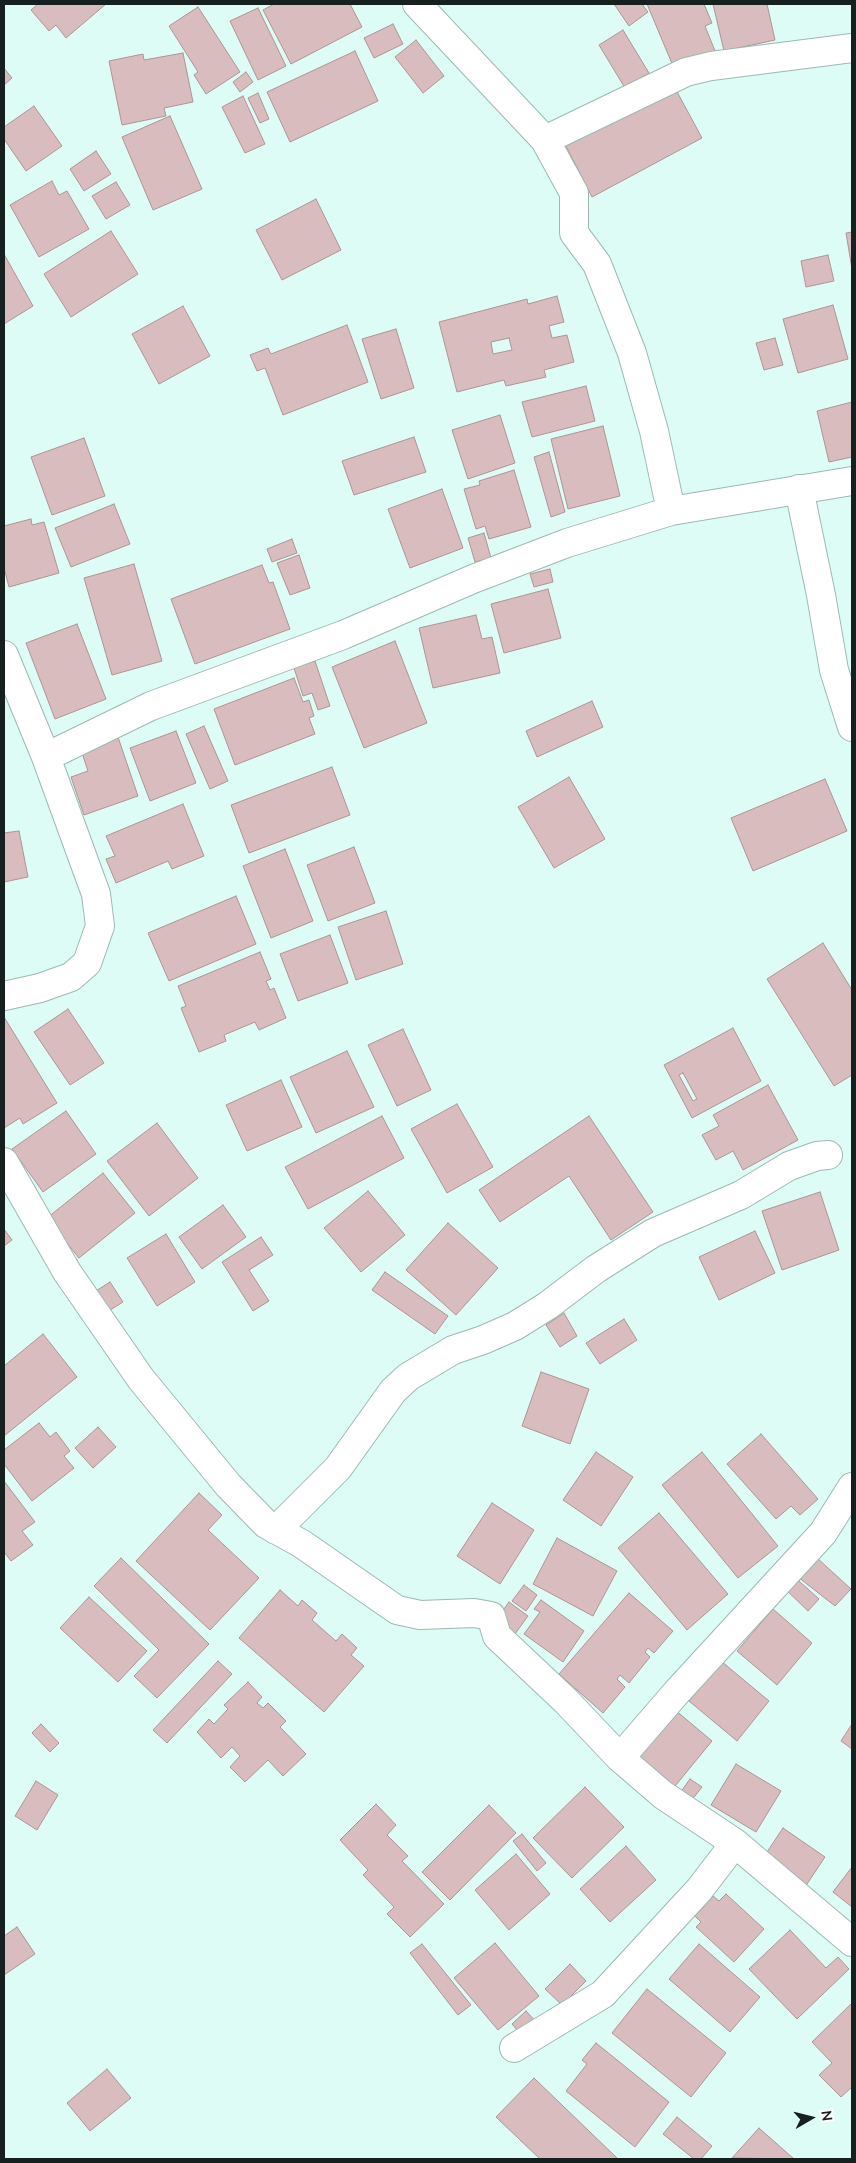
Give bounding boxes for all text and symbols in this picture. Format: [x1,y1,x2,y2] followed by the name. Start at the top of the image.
[786,2093,836,2143] north arrow
[816,2109,836,2122] text: N

